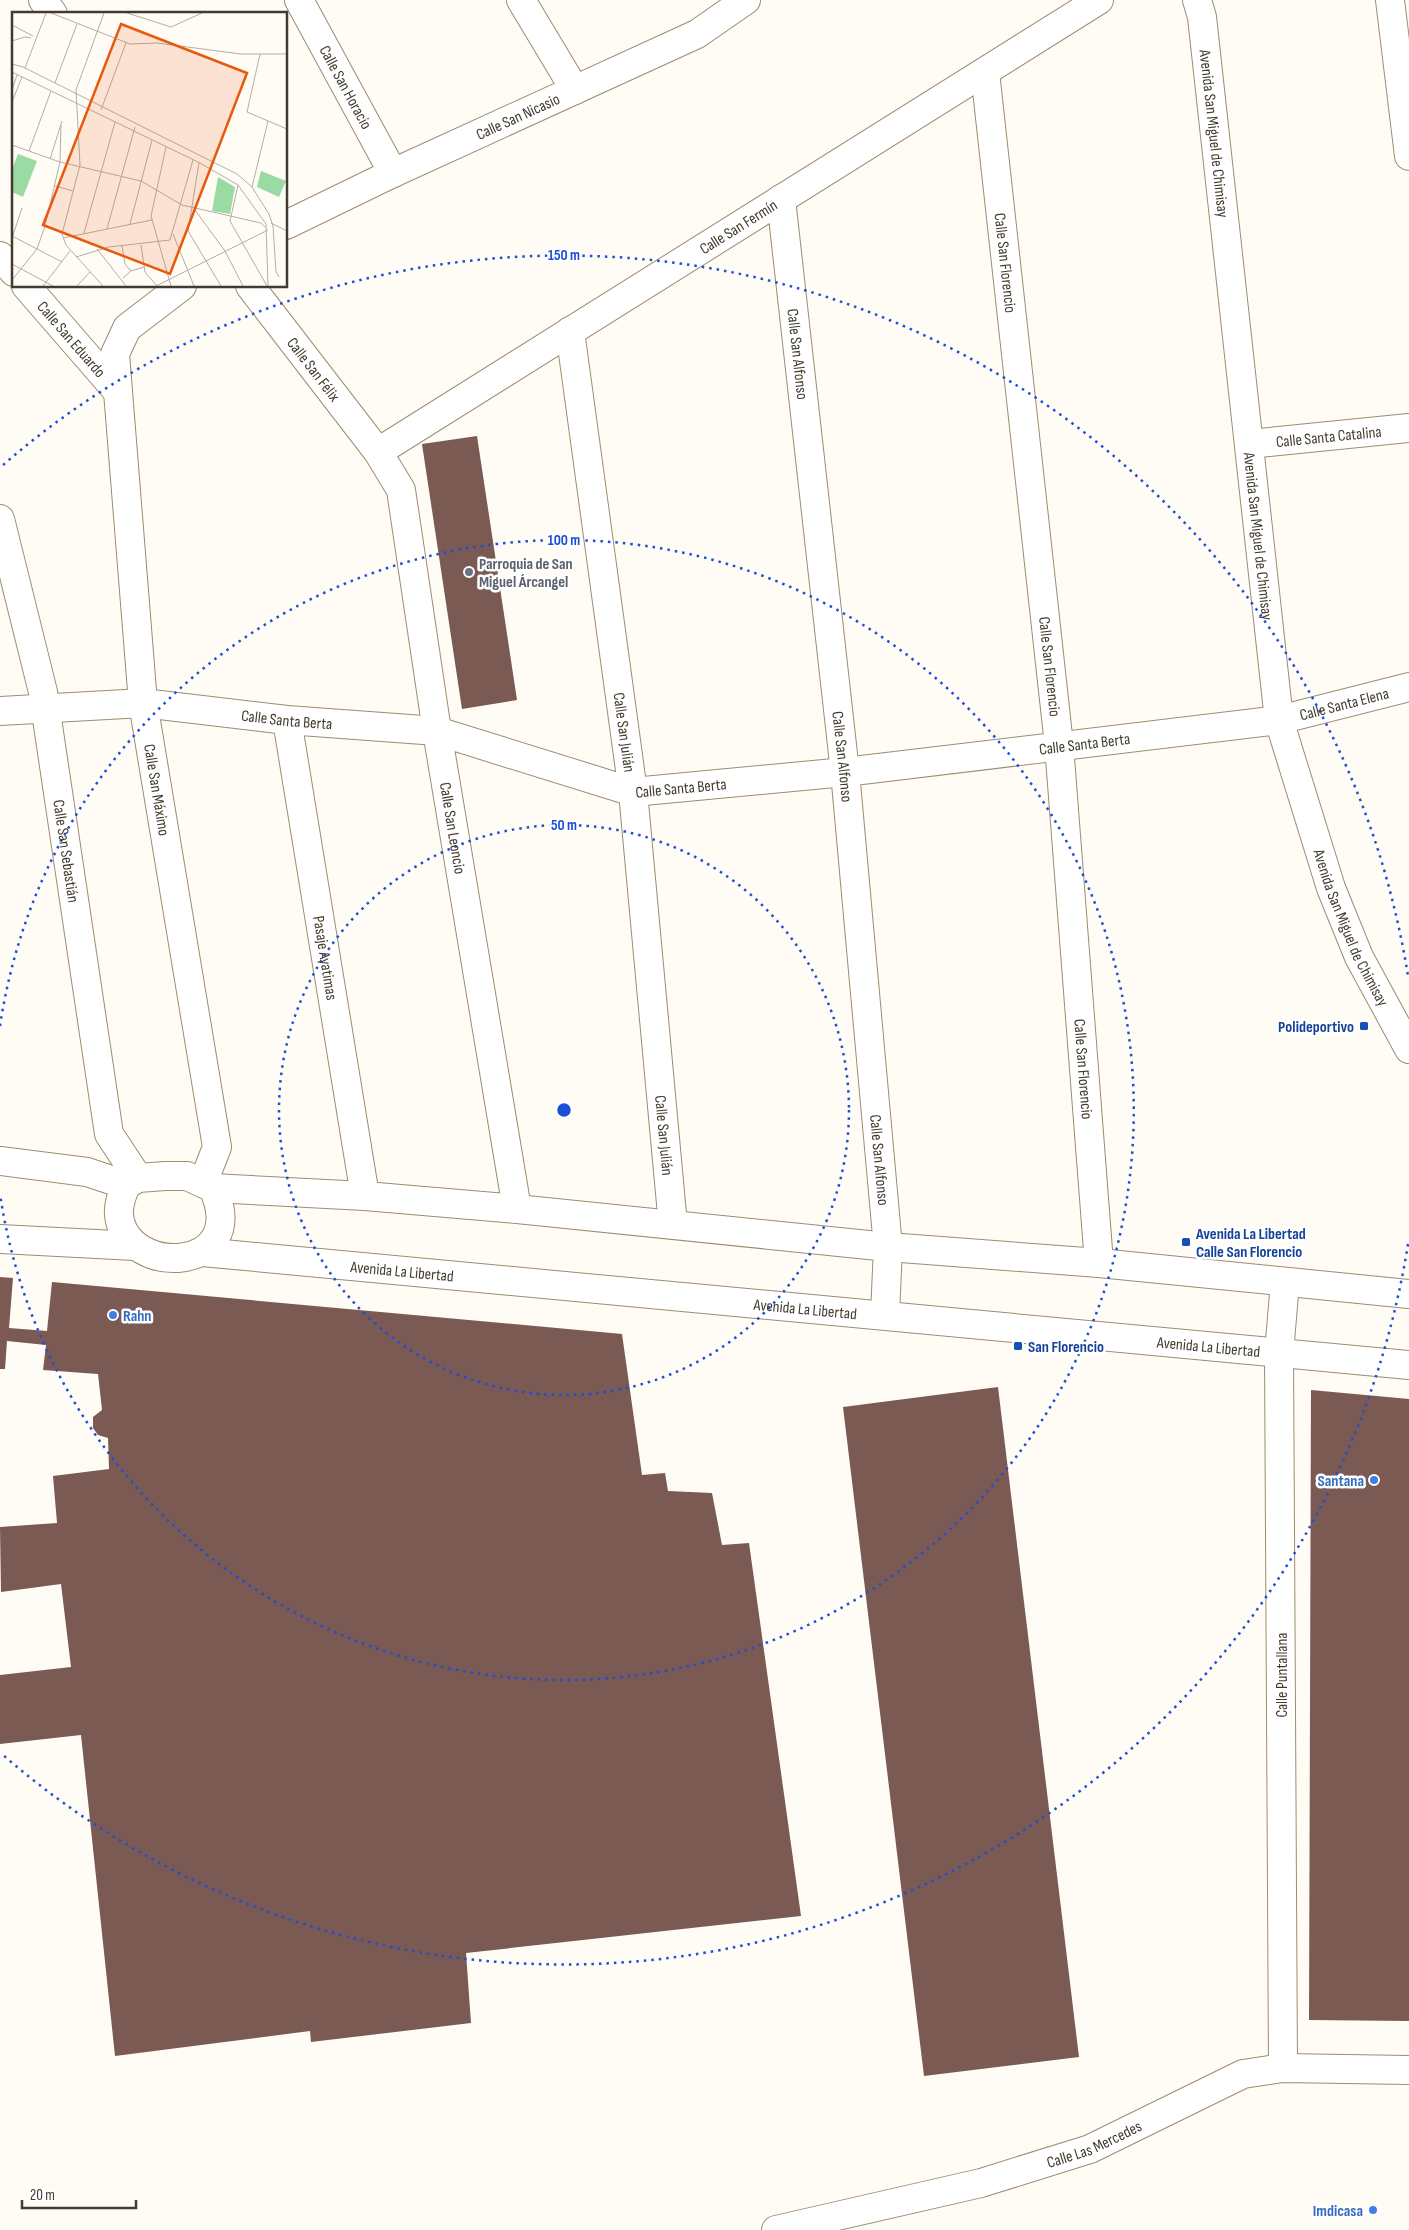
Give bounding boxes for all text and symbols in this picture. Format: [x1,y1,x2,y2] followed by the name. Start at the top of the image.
[12,12,288,288] inset map
[315,43,375,133] street label: Calle San Horacio
[1195,48,1232,219] street label: Avenida San Miguel de Chimisay
[473,90,563,145] street label: Calle San Nicasio
[697,196,781,259] street label: Calle San Fermín
[990,212,1019,314] street label: Calle San Florencio
[548,246,580,265] text: 150 m
[33,298,109,382] street label: Calle San Eduardo
[782,308,811,401] street label: Calle San Alfonso
[282,334,344,406] street label: Calle San Félix
[1275,423,1383,452] street label: Calle Santa Catalina
[1239,450,1276,621] street label: Avenida San Miguel de Chimisay
[548,531,580,550] text: 100 m
[479,555,573,592] place label: Parroquia de San Miguel Árcangel
[463,566,475,578] marker: Parroquia de San Miguel Árcangel
[1034,616,1064,718] street label: Calle San Florencio
[1298,685,1391,725] street label: Calle Santa Elena
[608,691,638,774] street label: Calle San Julián
[240,707,333,734] street label: Calle Santa Berta
[827,710,856,803] street label: Calle San Alfonso
[1038,730,1131,760] street label: Calle Santa Berta
[139,743,173,837] street label: Calle San Máximo
[635,775,727,803] street label: Calle Santa Berta
[435,781,469,876] street label: Calle San Leoncio
[48,798,82,904] street label: Calle San Sebastián
[551,816,577,835] text: 50 m
[1308,846,1392,1010] street label: Avenida San Miguel de Chimisay
[308,914,341,1002] street label: Pasaje Ayatimas
[1069,1018,1096,1120] street label: Calle San Florencio
[1278,1018,1354,1037] place label: Polideportivo
[1358,1020,1370,1032] marker: Polideportivo
[650,1095,676,1176] street label: Calle San Julián
[555,1101,573,1119] centre of rings
[865,1114,892,1206] street label: Calle San Alfonso
[1195,1225,1306,1262] place label: Avenida La Libertad Calle San Florencio
[1180,1236,1192,1248] marker: Avenida La Libertad Calle San Florencio
[349,1258,454,1287] street label: Avenida La Libertad
[752,1296,858,1324] street label: Avenida La Libertad
[123,1307,151,1326] place label: Rahn
[107,1309,119,1321] marker: Rahn
[1155,1333,1261,1362] street label: Avenida La Libertad
[1028,1338,1104,1357] place label: San Florencio
[1012,1340,1024,1352] marker: San Florencio
[1318,1472,1364,1491] place label: Santana
[1368,1474,1380,1486] marker: Santana
[1273,1632,1292,1718] street label: Calle Puntallana
[1045,2117,1145,2173] street label: Calle Las Mercedes
[22,2178,136,2210] scale bar
[30,2186,55,2205] text: 20 m
[1313,2202,1363,2221] place label: Imdicasa
[1367,2204,1379,2216] marker: Imdicasa

